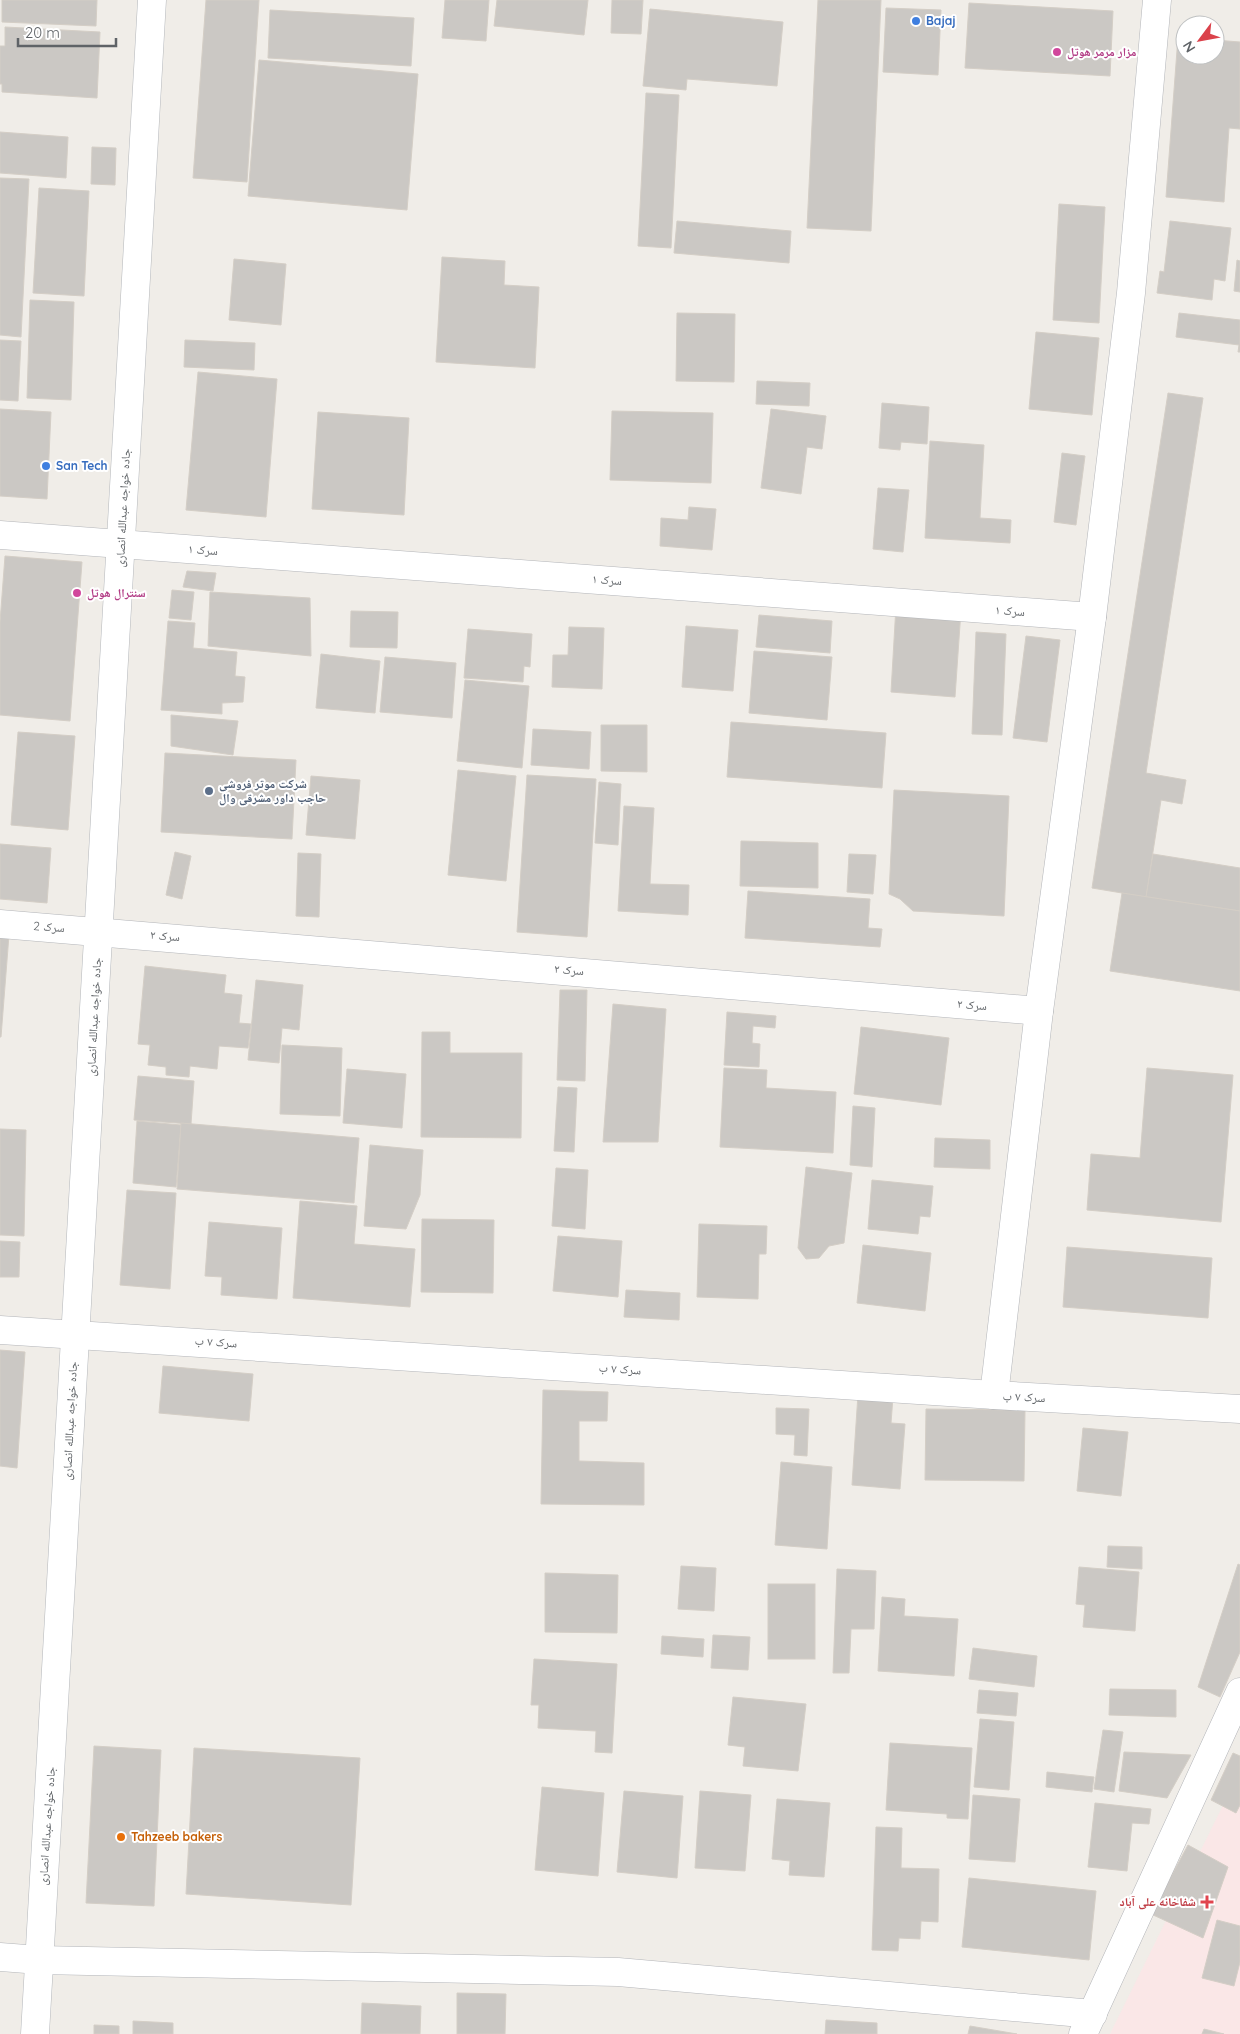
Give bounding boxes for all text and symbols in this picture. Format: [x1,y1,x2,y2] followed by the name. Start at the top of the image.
[926,13,956,28] place label: Bajaj
[18,15,115,47] scale bar
[910,15,922,27] marker: Bajaj
[1175,15,1225,65] north arrow
[25,23,60,42] text: 20 m
[1179,38,1199,56] text: N
[1067,44,1137,60] place label: مزار مرمر هوتل
[1051,46,1063,58] marker: مزار مرمر هوتل
[112,448,133,568] street label: جاده خواجه عبدالله انصاری
[56,458,108,473] place label: San Tech
[40,460,52,472] marker: San Tech
[188,541,219,558] street label: سرک ۱
[592,571,623,588] street label: سرک ۱
[87,585,146,601] place label: سنترال هوتل
[71,587,83,599] marker: سنترال هوتل
[995,602,1026,619] street label: سرک ۱
[219,776,326,806] place label: شرکت موتر فروشی حاجب داور مشرقی وال
[203,785,215,797] marker: شرکت موتر فروشی حاجب داور مشرقی وال
[33,918,65,935] street label: سرک 2
[149,927,181,944] street label: سرک ۲
[83,957,104,1077] street label: جاده خواجه عبدالله انصاری
[553,961,585,978] street label: سرک ۲
[956,996,988,1013] street label: سرک ۲
[194,1333,238,1351] street label: سرک ۷ ب
[598,1360,642,1378] street label: سرک ۷ ب
[59,1361,80,1481] street label: جاده خواجه عبدالله انصاری
[1002,1388,1046,1405] street label: سرک ۷ ب
[35,1766,59,1886] street label: جاده خواجه عبدالله انصاری
[131,1829,223,1844] place label: Tahzeeb bakers
[115,1831,127,1843] marker: Tahzeeb bakers
[1120,1894,1196,1910] place label: شفاخانه علی آباد
[1200,1895,1214,1909] marker: شفاخانه علی آباد

